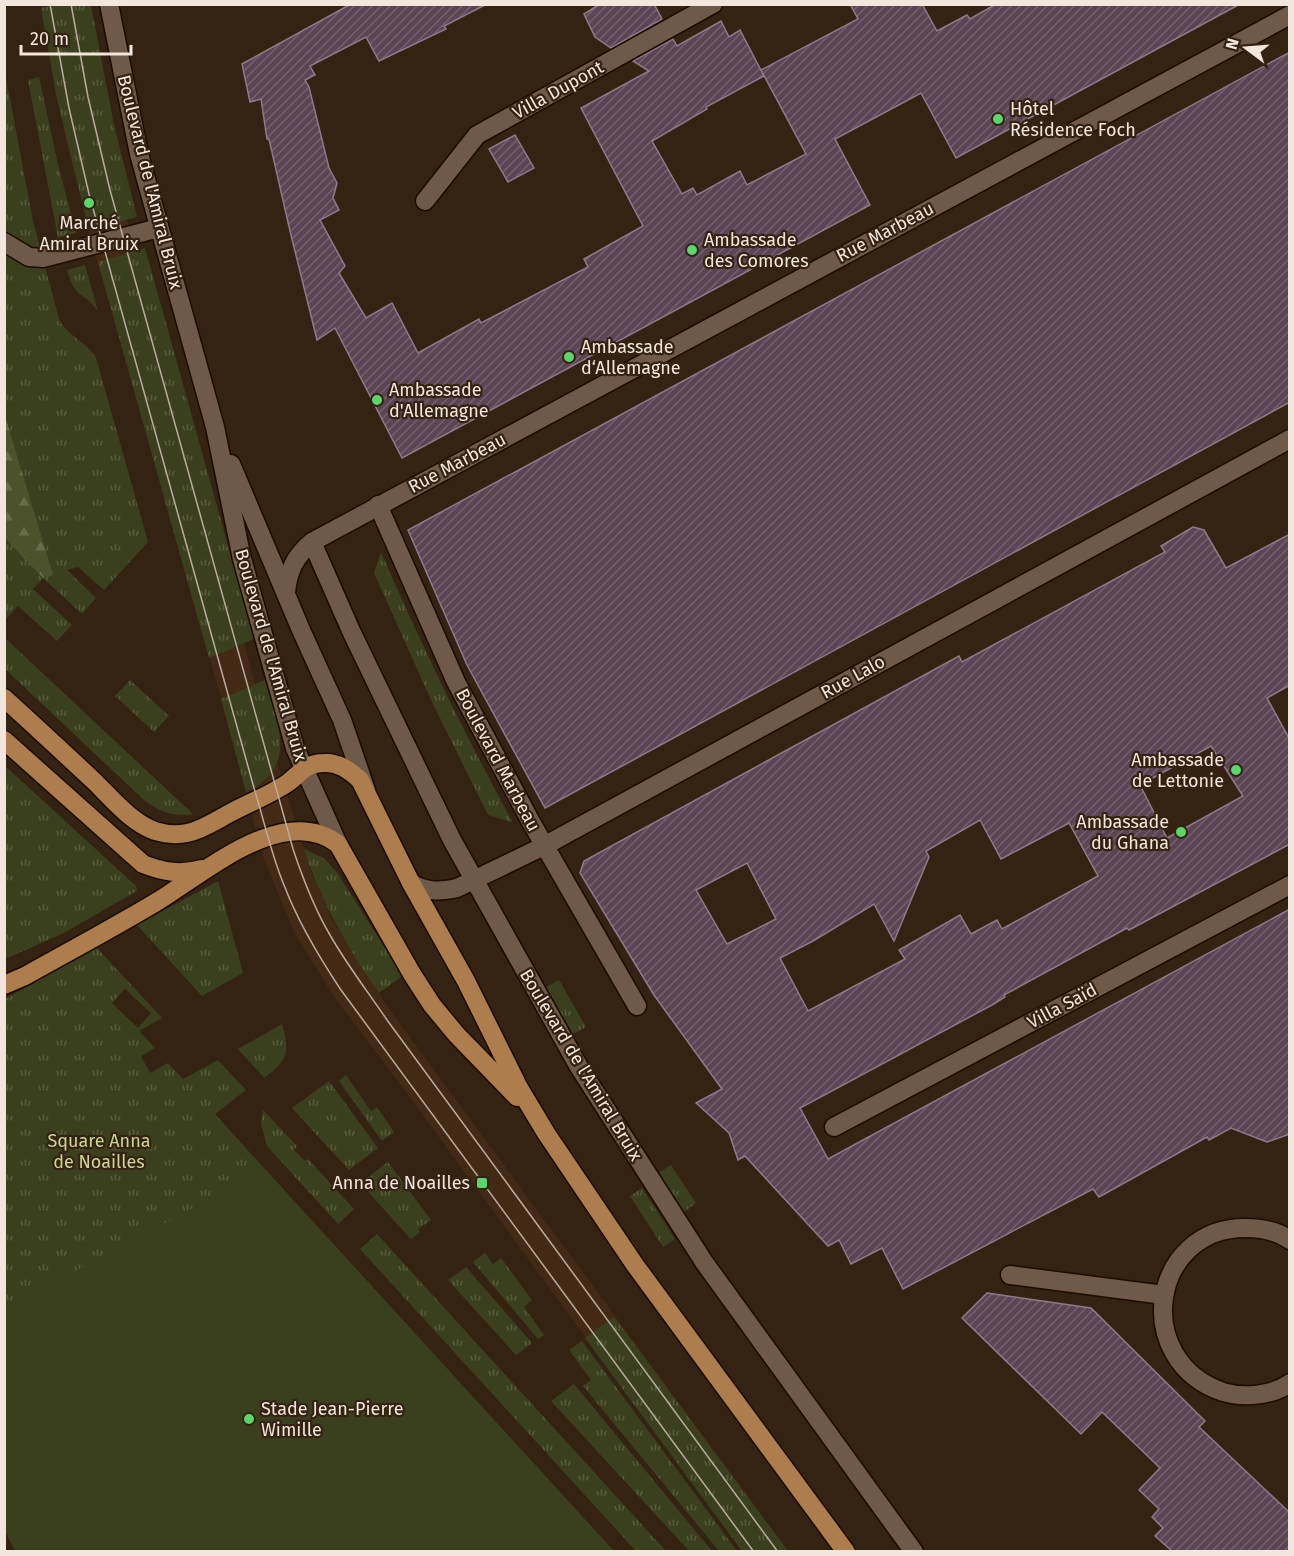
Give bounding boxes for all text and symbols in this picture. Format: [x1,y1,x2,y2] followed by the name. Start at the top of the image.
[21,18,130,56] scale bar
[1216,18,1276,78] north arrow
[30,28,69,50] text: 20 m
[1221,36,1243,52] text: N
[509,56,608,124] street label: Villa Dupont
[113,73,187,292] street label: Boulevard de l'Amiral Bruix
[1010,98,1136,141] place label: Hôtel Résidence Foch
[991,112,1005,126] marker: Hôtel Résidence Foch
[82,196,96,210] marker: Marché Amiral Bruix
[832,197,938,267] street label: Rue Marbeau
[40,212,139,255] place label: Marché Amiral Bruix
[704,229,809,272] place label: Ambassade des Comores
[685,243,699,257] marker: Ambassade des Comores
[581,336,681,379] place label: Ambassade d‘Allemagne
[562,350,576,364] marker: Ambassade d‘Allemagne
[389,379,489,422] place label: Ambassade d'Allemagne
[370,393,384,407] marker: Ambassade d'Allemagne
[404,428,510,498] street label: Rue Marbeau
[230,546,312,764] street label: Boulevard de l'Amiral Bruix
[817,650,889,704] street label: Rue Lalo
[451,685,545,835] street label: Boulevard Marbeau
[1131,749,1224,792] place label: Ambassade de Lettonie
[1229,763,1243,777] marker: Ambassade de Lettonie
[1076,811,1169,854] place label: Ambassade du Ghana
[1174,825,1188,839] marker: Ambassade du Ghana
[515,965,647,1165] street label: Boulevard de l'Amiral Bruix
[1023,979,1101,1033] street label: Villa Saïd
[47,1130,151,1173] park label: Square Anna de Noailles
[333,1172,470,1194] place label: Anna de Noailles
[475,1176,489,1190] marker: Anna de Noailles
[261,1398,404,1441] place label: Stade Jean-Pierre Wimille
[242,1412,256,1426] marker: Stade Jean-Pierre Wimille

